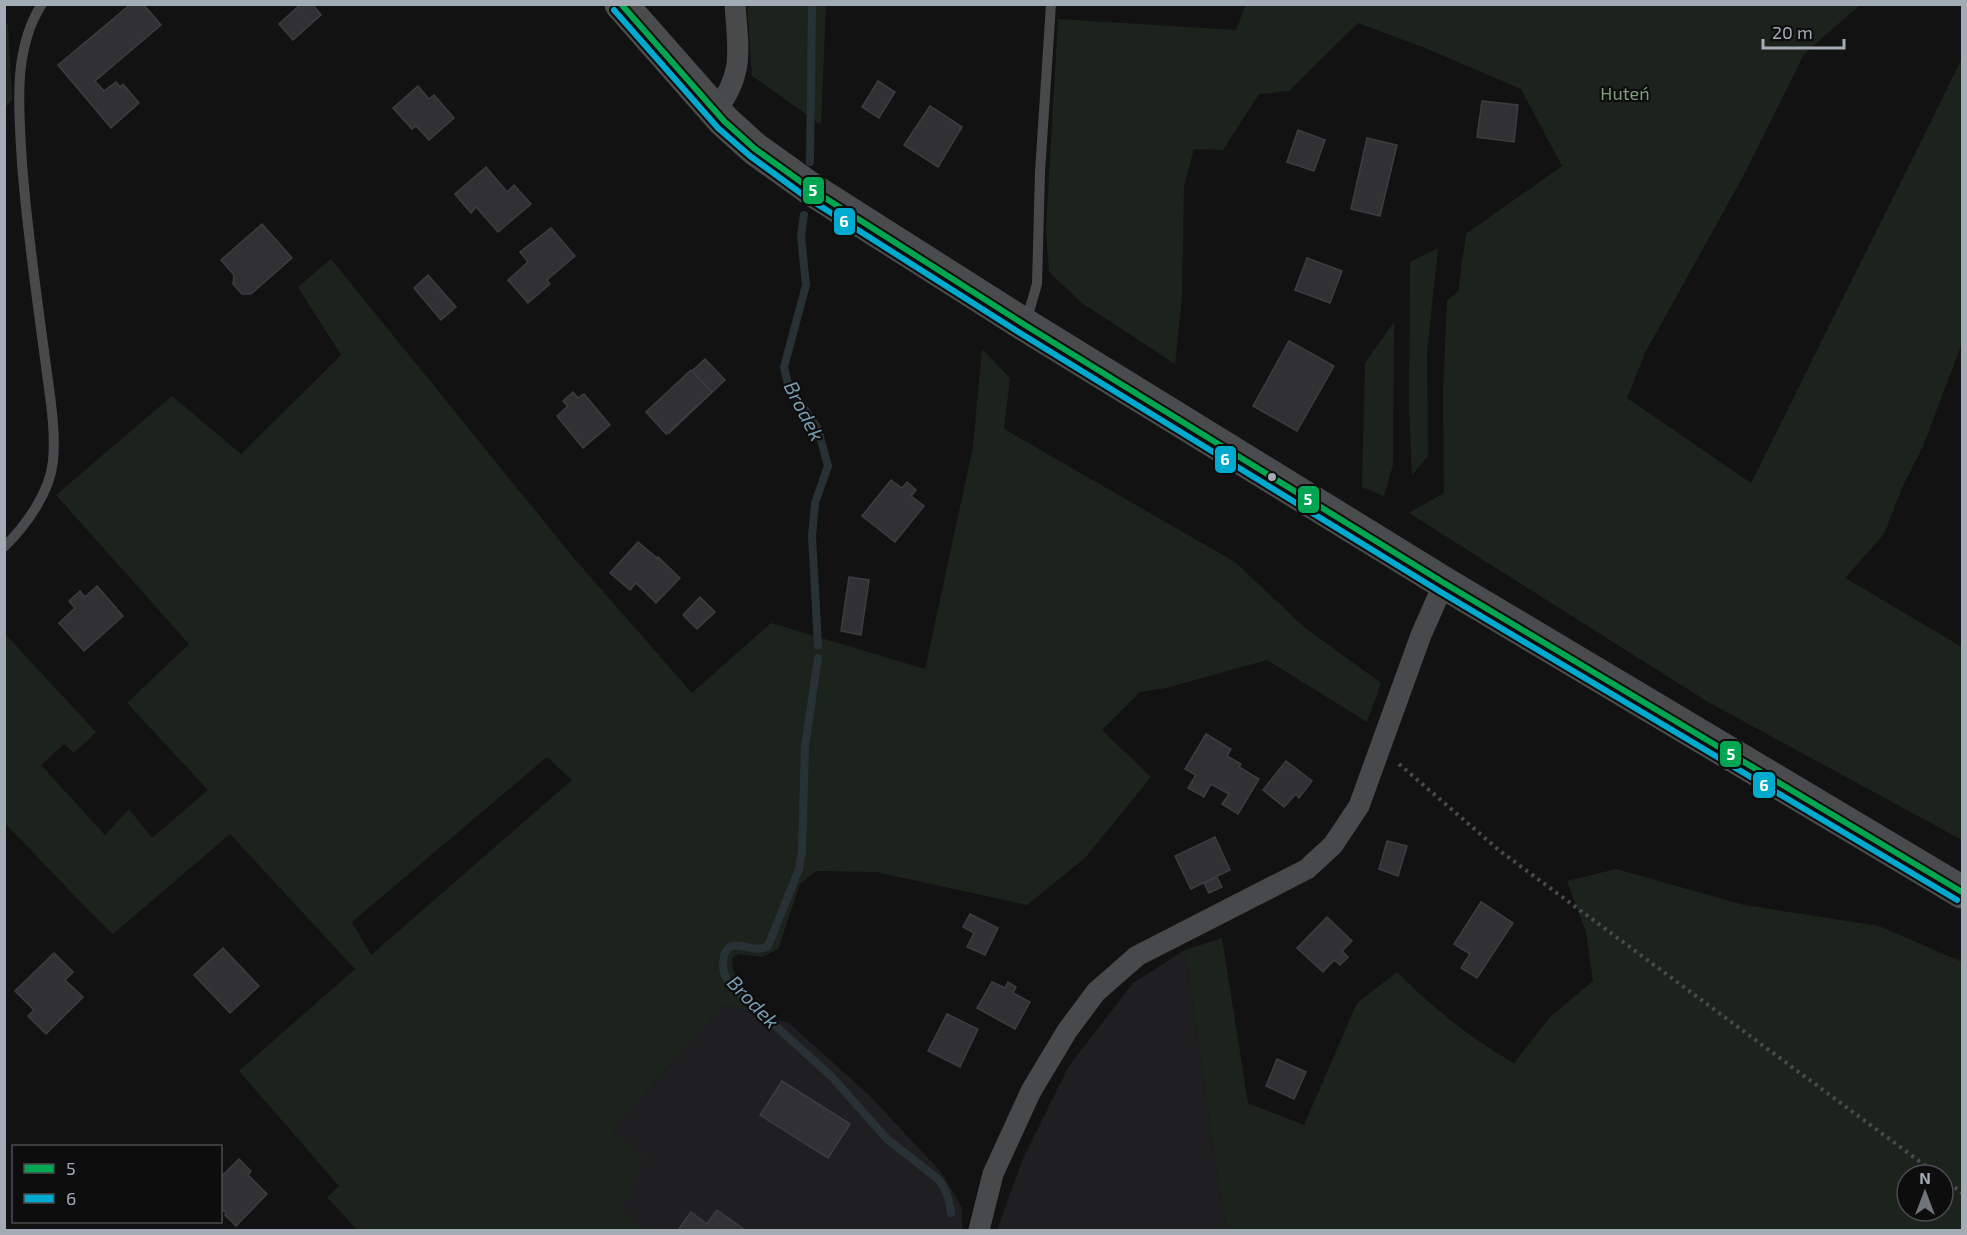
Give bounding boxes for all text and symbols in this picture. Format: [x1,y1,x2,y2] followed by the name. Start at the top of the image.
[1763,12,1844,50] scale bar
[1772,21,1813,43] text: 20 m
[1600,82,1650,104] park label: Huteń
[802,176,825,205] line badge: 5
[809,180,818,199] text: 5
[833,207,856,236] line badge: 6
[839,211,849,230] text: 6
[780,377,830,445] water label: Brodek
[1214,445,1237,474] line badge: 6
[1220,449,1230,468] text: 6
[1266,471,1278,483] unlabelled marker
[1297,485,1320,514] line badge: 5
[1304,489,1313,508] text: 5
[1719,740,1742,768] line badge: 5
[1727,744,1736,763] text: 5
[1752,771,1776,799] line badge: 6
[1759,775,1769,794] text: 6
[723,970,785,1033] water label: Brodek
[12,1145,222,1223] legend
[66,1157,76,1179] text: 5
[1895,1163,1955,1223] north arrow
[1919,1168,1931,1187] text: N
[66,1187,76,1209] text: 6

